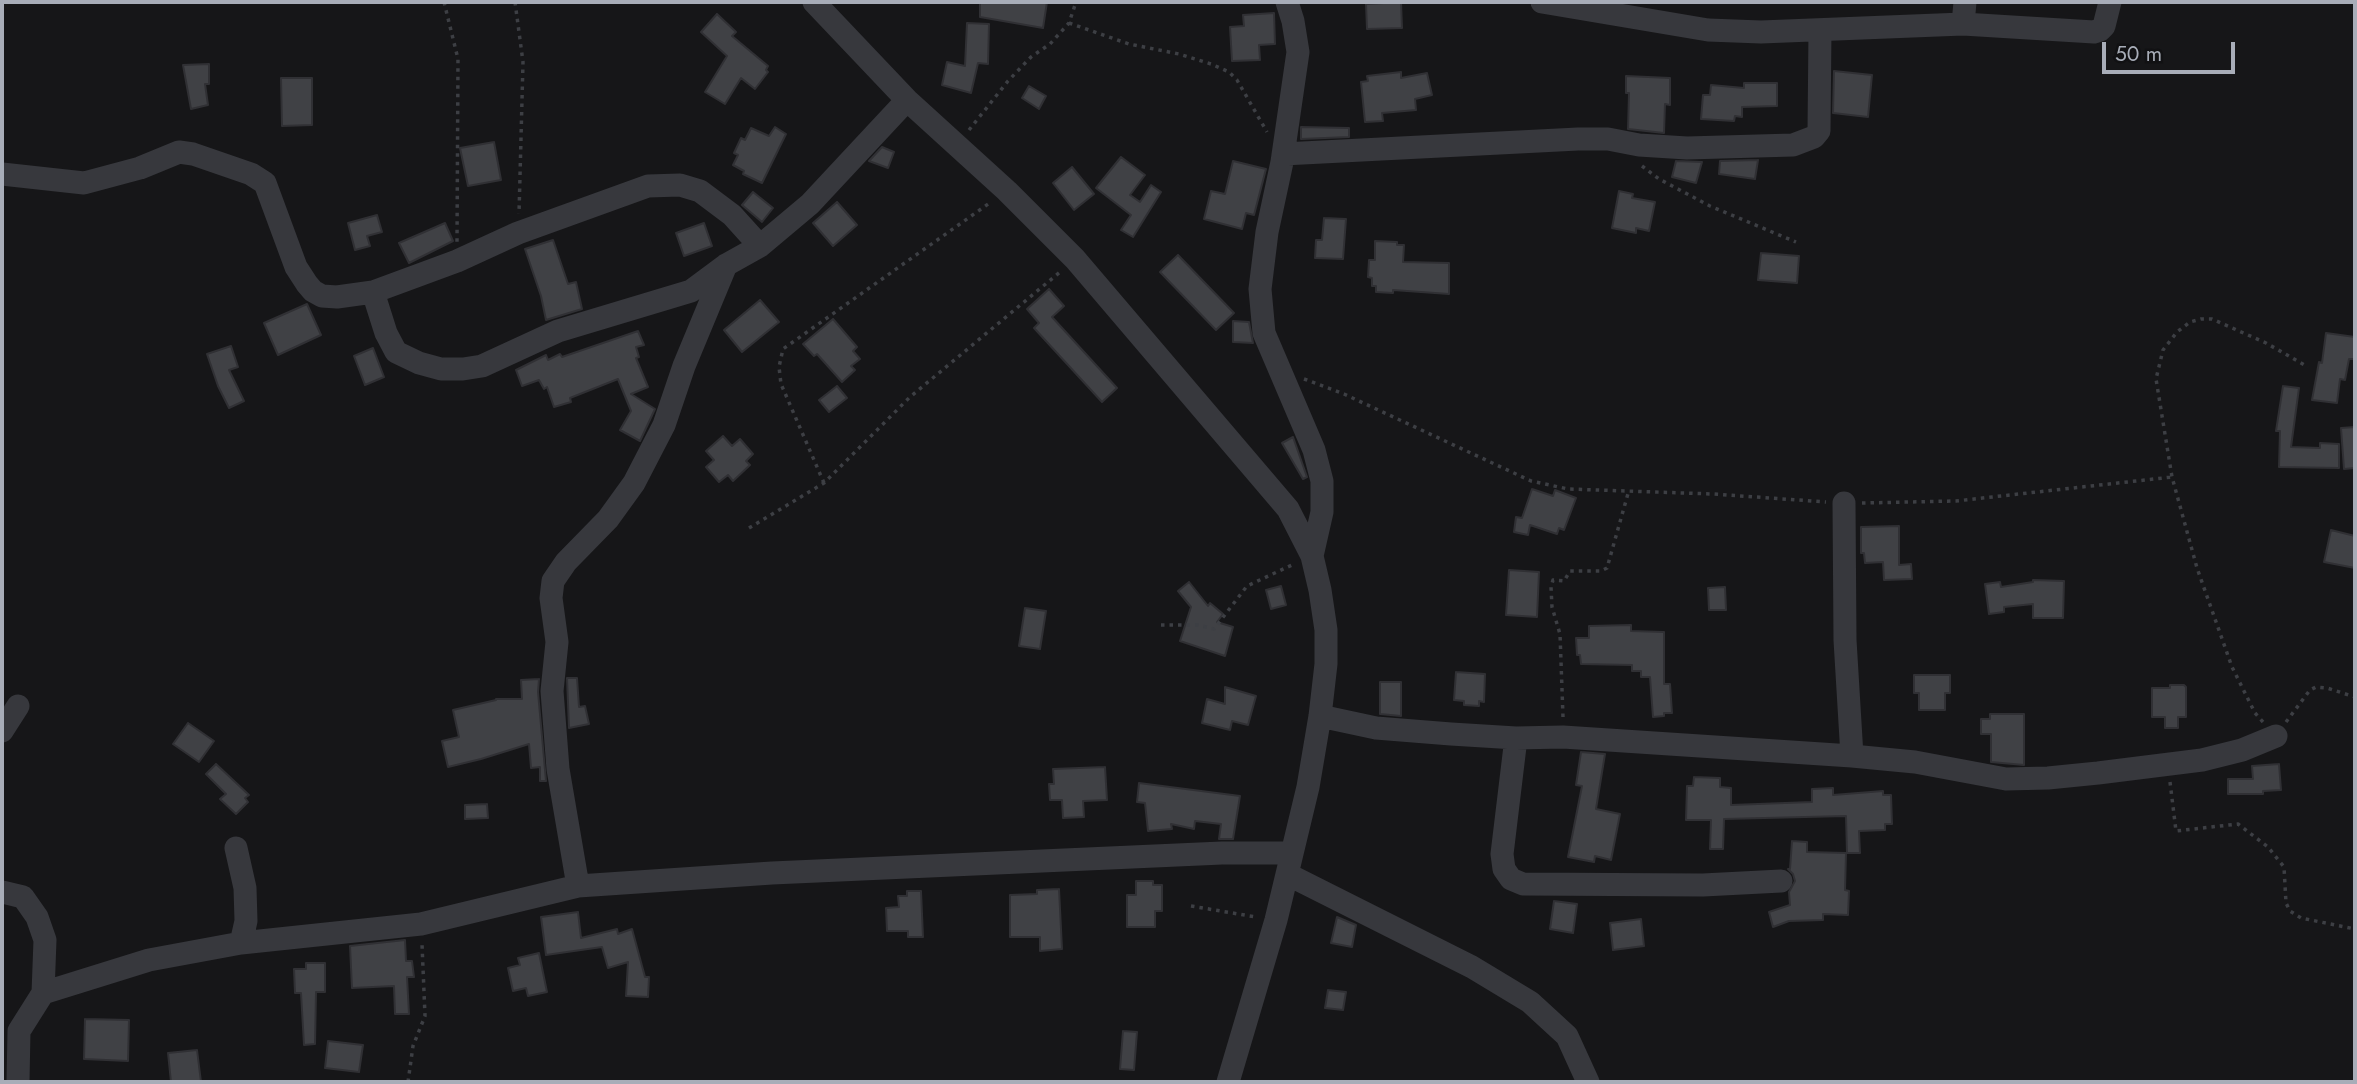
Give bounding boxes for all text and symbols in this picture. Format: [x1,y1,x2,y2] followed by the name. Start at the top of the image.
[2105,28,2238,72] scale bar
[2115,39,2162,69] text: 50 m

